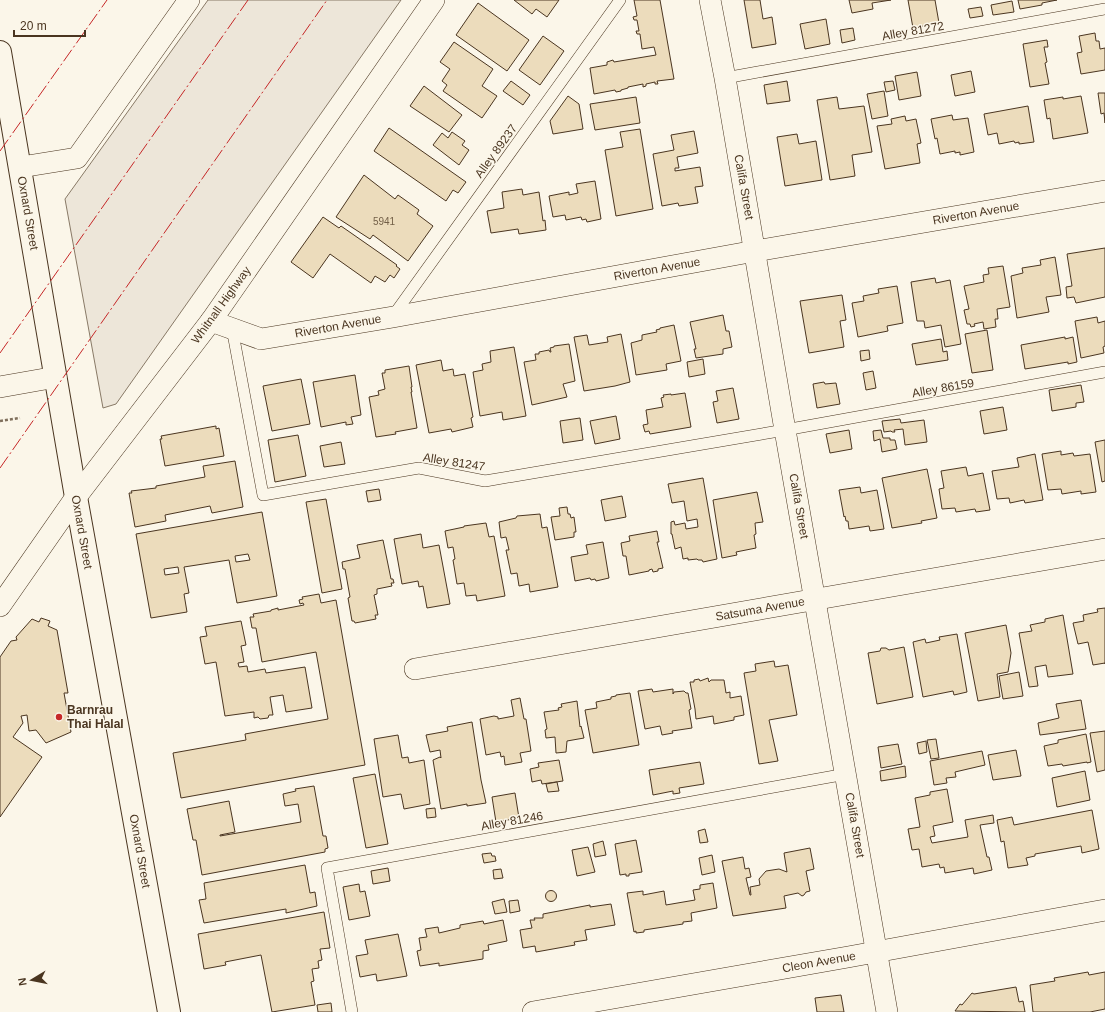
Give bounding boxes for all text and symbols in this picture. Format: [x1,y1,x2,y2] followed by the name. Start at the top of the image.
[14,12,85,38] scale bar
[20,19,47,33] text: 20 m
[881,19,945,43] street label: Alley 81272
[472,121,520,180] street label: Alley 89237
[731,153,757,221] street label: Califa Street
[15,175,41,252] street label: Oxnard Street
[932,198,1021,228] street label: Riverton Avenue
[373,216,396,227] house number: 5941
[613,254,702,284] street label: Riverton Avenue
[188,264,254,346] street label: Whitnall Highway
[294,311,383,341] street label: Riverton Avenue
[911,376,975,400] street label: Alley 86159
[422,450,486,474] street label: Alley 81247
[786,472,812,540] street label: Califa Street
[69,494,95,571] street label: Oxnard Street
[714,594,806,624] street label: Satsuma Avenue
[67,703,124,731] place label: Barnrau Thai Halal
[54,712,64,722] marker: Barnrau Thai Halal
[842,791,868,859] street label: Califa Street
[480,809,544,833] street label: Alley 81246
[127,813,153,890] street label: Oxnard Street
[781,949,857,975] street label: Cleon Avenue
[12,960,52,1000] north arrow
[16,977,29,987] text: N

